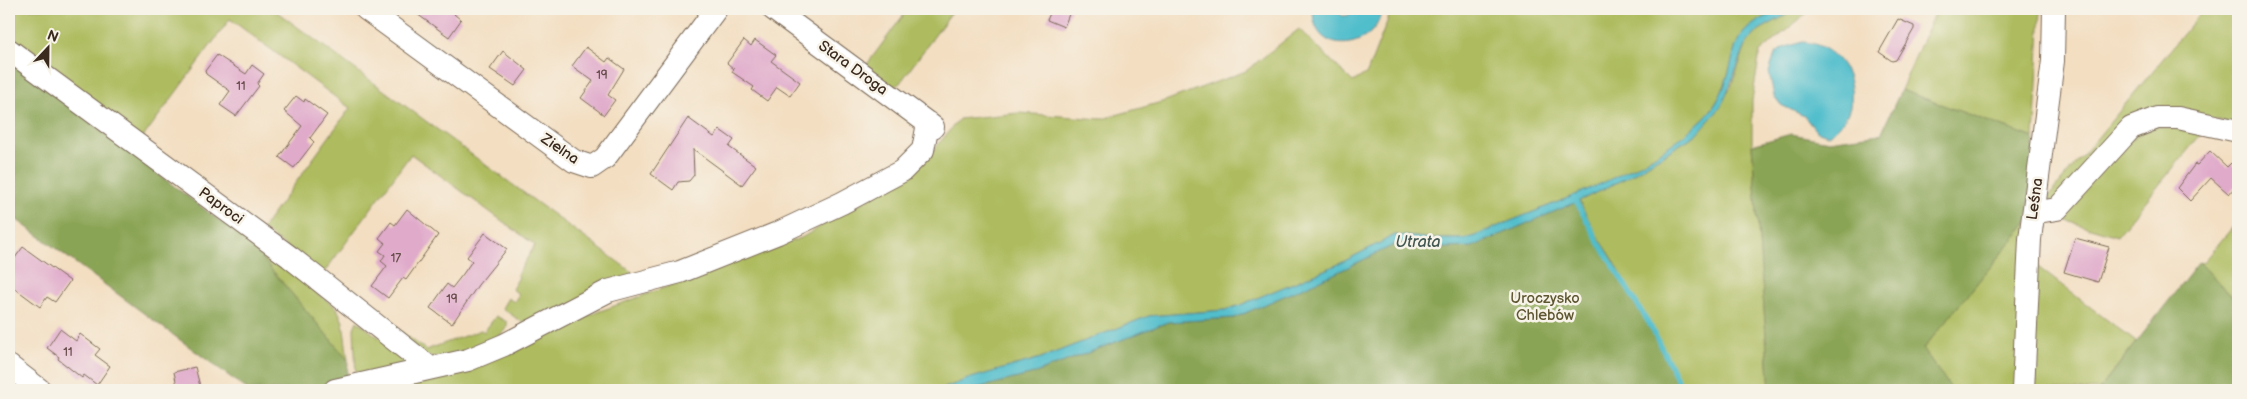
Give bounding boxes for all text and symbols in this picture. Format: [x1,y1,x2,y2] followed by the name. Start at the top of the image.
[22,22,72,72] north arrow
[45,27,61,46] text: N
[815,36,891,100] street label: Stara Droga
[596,68,608,83] house number: 19
[236,79,246,94] house number: 11
[536,129,583,169] street label: Zielna
[2023,177,2047,221] street label: Leśna
[195,183,247,229] street label: Paproci
[1396,233,1440,252] water label: Utrata
[391,251,401,266] house number: 17
[1510,289,1580,325] park label: Uroczysko Chlebów
[446,292,458,307] house number: 19
[63,345,73,360] house number: 11

